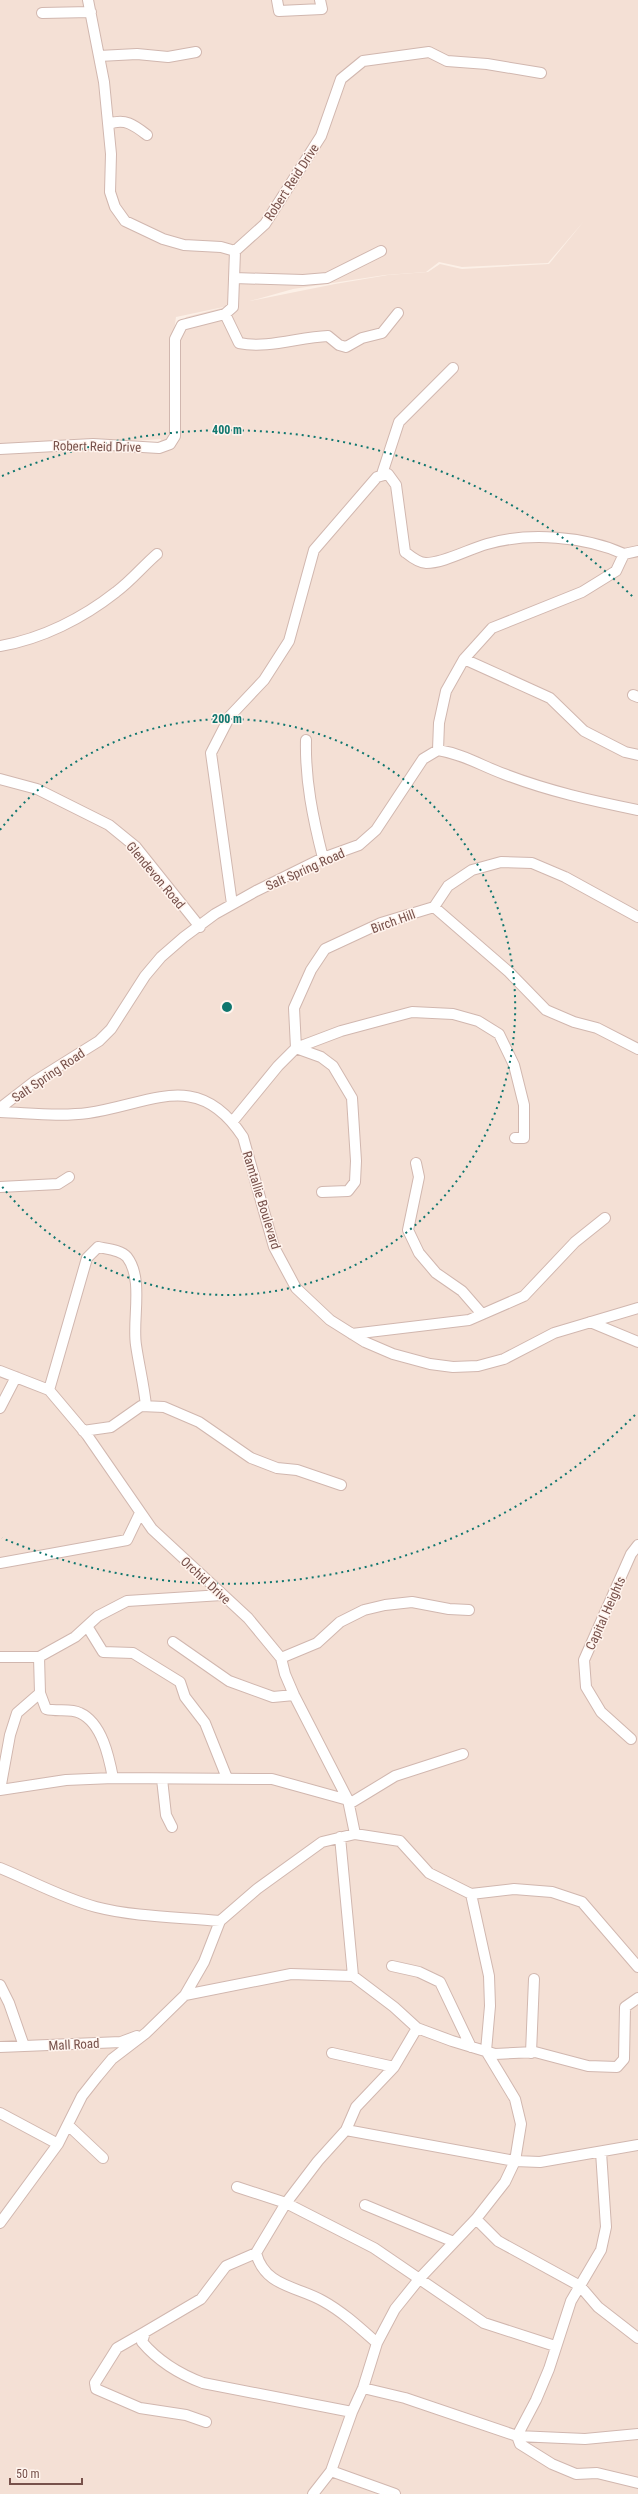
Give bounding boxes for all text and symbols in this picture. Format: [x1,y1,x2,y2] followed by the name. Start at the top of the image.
[261,141,322,223] street label: Robert Reid Drive
[212,423,242,437] text: 400 m
[53,438,141,455] street label: Robert Reid Drive
[212,712,242,726] text: 200 m
[123,839,188,912] street label: Glendevon Road
[263,845,347,894] street label: Salt Spring Road
[369,907,417,936] street label: Birch Hill
[220,1000,234,1014] centre of rings
[9,1046,88,1105] street label: Salt Spring Road
[239,1149,284,1251] street label: Ramtallie Boulevard
[178,1554,234,1607] street label: Orchid Drive
[583,1574,628,1652] street label: Capital Heights
[48,2036,100,2053] street label: Mall Road
[10,2460,82,2486] scale bar
[16,2467,40,2481] text: 50 m

